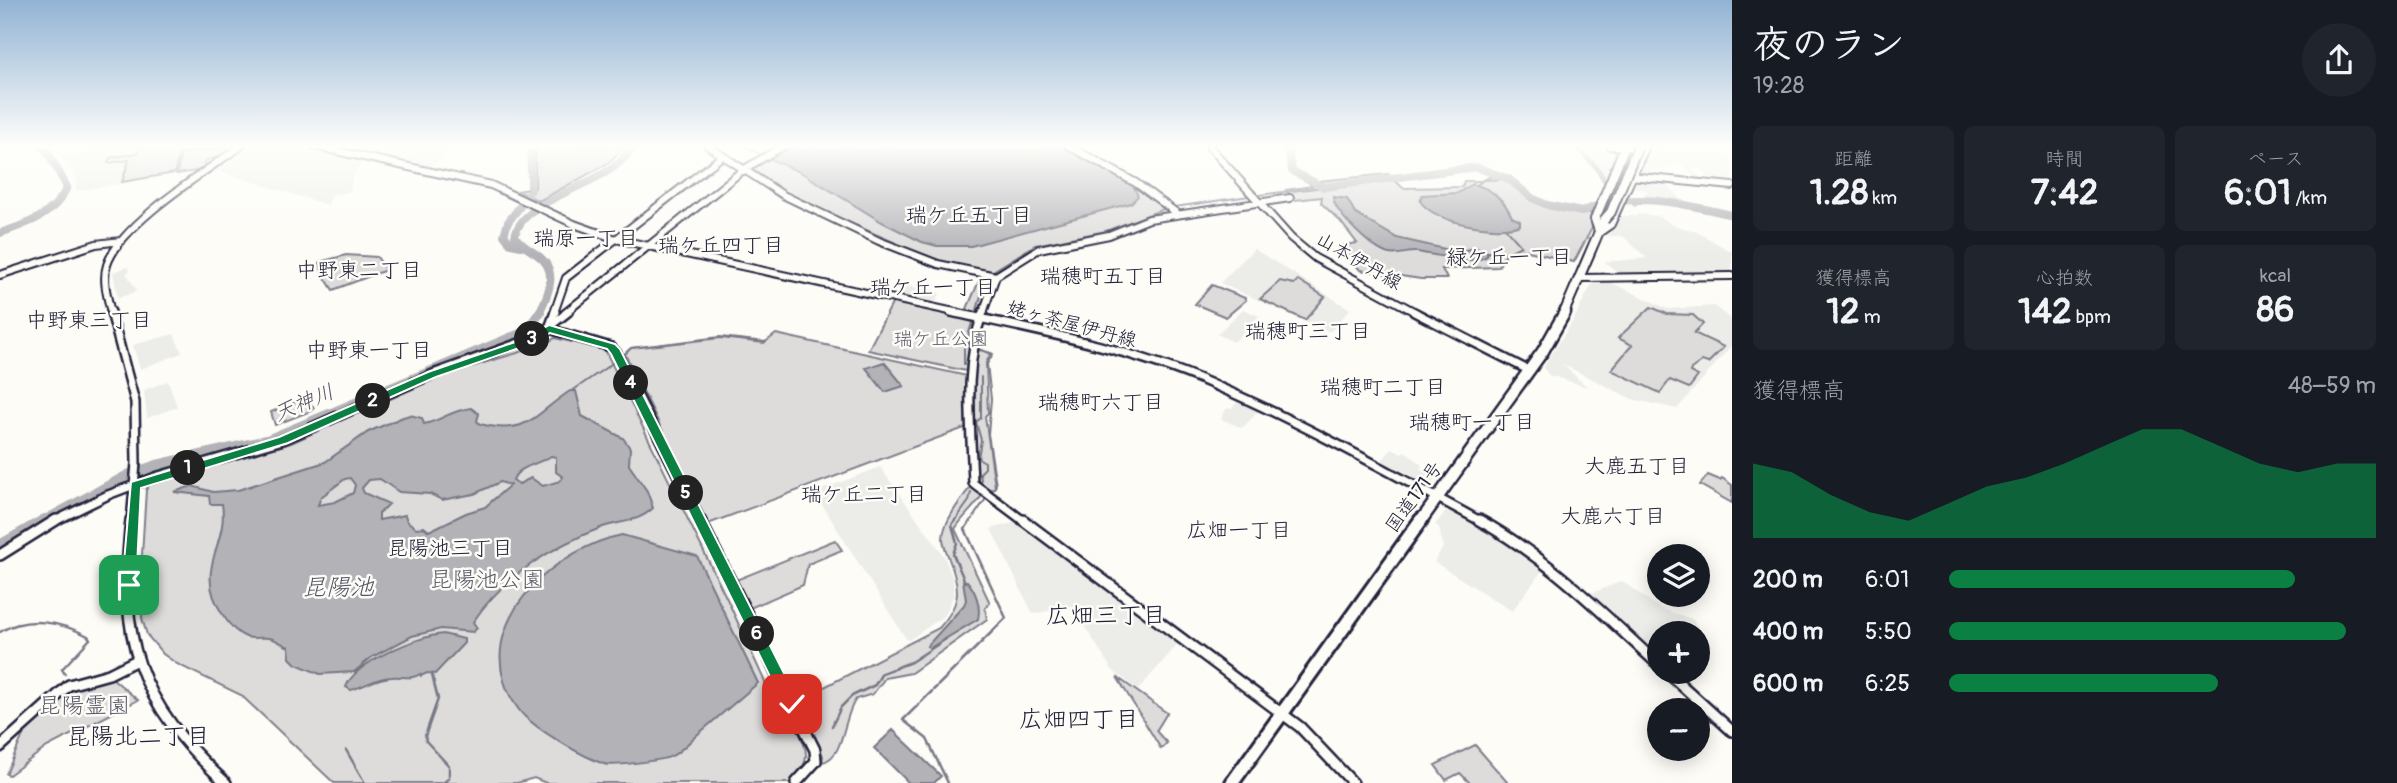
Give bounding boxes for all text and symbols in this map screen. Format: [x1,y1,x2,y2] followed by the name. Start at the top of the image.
[1753,21,1905,69] text: 夜のラン
[2302,23,2376,97] button: share
[1753,71,1804,100] text: 19:28
[1834,147,1873,171] text: 距離
[2045,147,2084,171] text: 時間
[2248,147,2303,171] text: ペース
[1810,171,1868,215] text: 1.28
[2031,171,2098,215] text: 7:42
[2224,171,2291,215] text: 6:01
[1868,186,1897,210] text: km
[2291,186,2327,210] text: /km
[906,202,1032,229] district label: 瑞ケ丘五丁目
[534,225,639,252] district label: 瑞原一丁目
[1312,227,1406,295] street label: 山本伊丹線
[658,232,784,259] district label: 瑞ケ丘四丁目
[1446,244,1572,271] district label: 緑ケ丘一丁目
[296,257,422,284] district label: 中野東二丁目
[1040,263,1166,290] district label: 瑞穂町五丁目
[2260,264,2291,288] text: kcal
[1815,266,1892,290] text: 獲得標高
[2036,266,2093,290] text: 心拍数
[870,274,996,301] district label: 瑞ケ丘一丁目
[2256,288,2295,332] text: 86
[1826,290,1860,334] text: 12
[2018,290,2072,334] text: 142
[1005,295,1139,353] street label: 姥ヶ茶屋伊丹線
[1860,305,1881,329] text: m
[2072,305,2111,329] text: bpm
[26,307,152,334] district label: 中野東三丁目
[1245,318,1371,345] district label: 瑞穂町三丁目
[514,322,550,356] pin: 3
[526,326,537,350] text: 3
[893,327,989,351] park label: 瑞ケ丘公園
[306,337,432,364] district label: 中野東一丁目
[614,366,648,400] pin: 4
[625,370,636,394] text: 4
[2288,371,2376,400] text: 48–59 m
[1320,374,1446,401] district label: 瑞穂町二丁目
[1753,376,1845,405] text: 獲得標高
[270,378,338,428] water label: 天神川
[356,384,390,418] pin: 2
[367,388,378,412] text: 2
[1038,389,1164,416] district label: 瑞穂町六丁目
[1409,409,1535,436] district label: 瑞穂町一丁目
[170,450,206,486] pin: 1
[1585,453,1690,480] district label: 大鹿五丁目
[184,455,191,479] text: 1
[1380,457,1448,537] street label: 国道171号
[668,476,704,510] pin: 5
[680,480,691,504] text: 5
[801,481,927,508] district label: 瑞ケ丘二丁目
[1561,503,1666,530] district label: 大鹿六丁目
[1187,517,1292,544] district label: 広畑一丁目
[387,535,513,562] district label: 昆陽池三丁目
[1647,544,1710,761] map controls
[1647,544,1710,607] button: layers
[99,555,159,615] pin
[430,565,545,594] park label: 昆陽池公園
[1753,565,1823,594] text: 200 m
[1865,565,1909,594] text: 6:01
[110,566,148,604] icon: arrive
[302,573,375,602] water label: 昆陽池
[1046,601,1166,630] district label: 広畑三丁目
[740,616,774,652] pin: 6
[1753,617,1823,646] text: 400 m
[1865,617,1912,646] text: 5:50
[751,621,762,645] text: 6
[1647,621,1710,684] button: +
[1753,669,1823,698] text: 600 m
[1865,669,1910,698] text: 6:25
[762,674,822,734] pin
[773,685,811,723] icon: check
[38,691,130,720] park label: 昆陽霊園
[1647,698,1710,761] button: −
[1019,705,1139,734] district label: 広畑四丁目
[66,722,210,751] district label: 昆陽北二丁目

